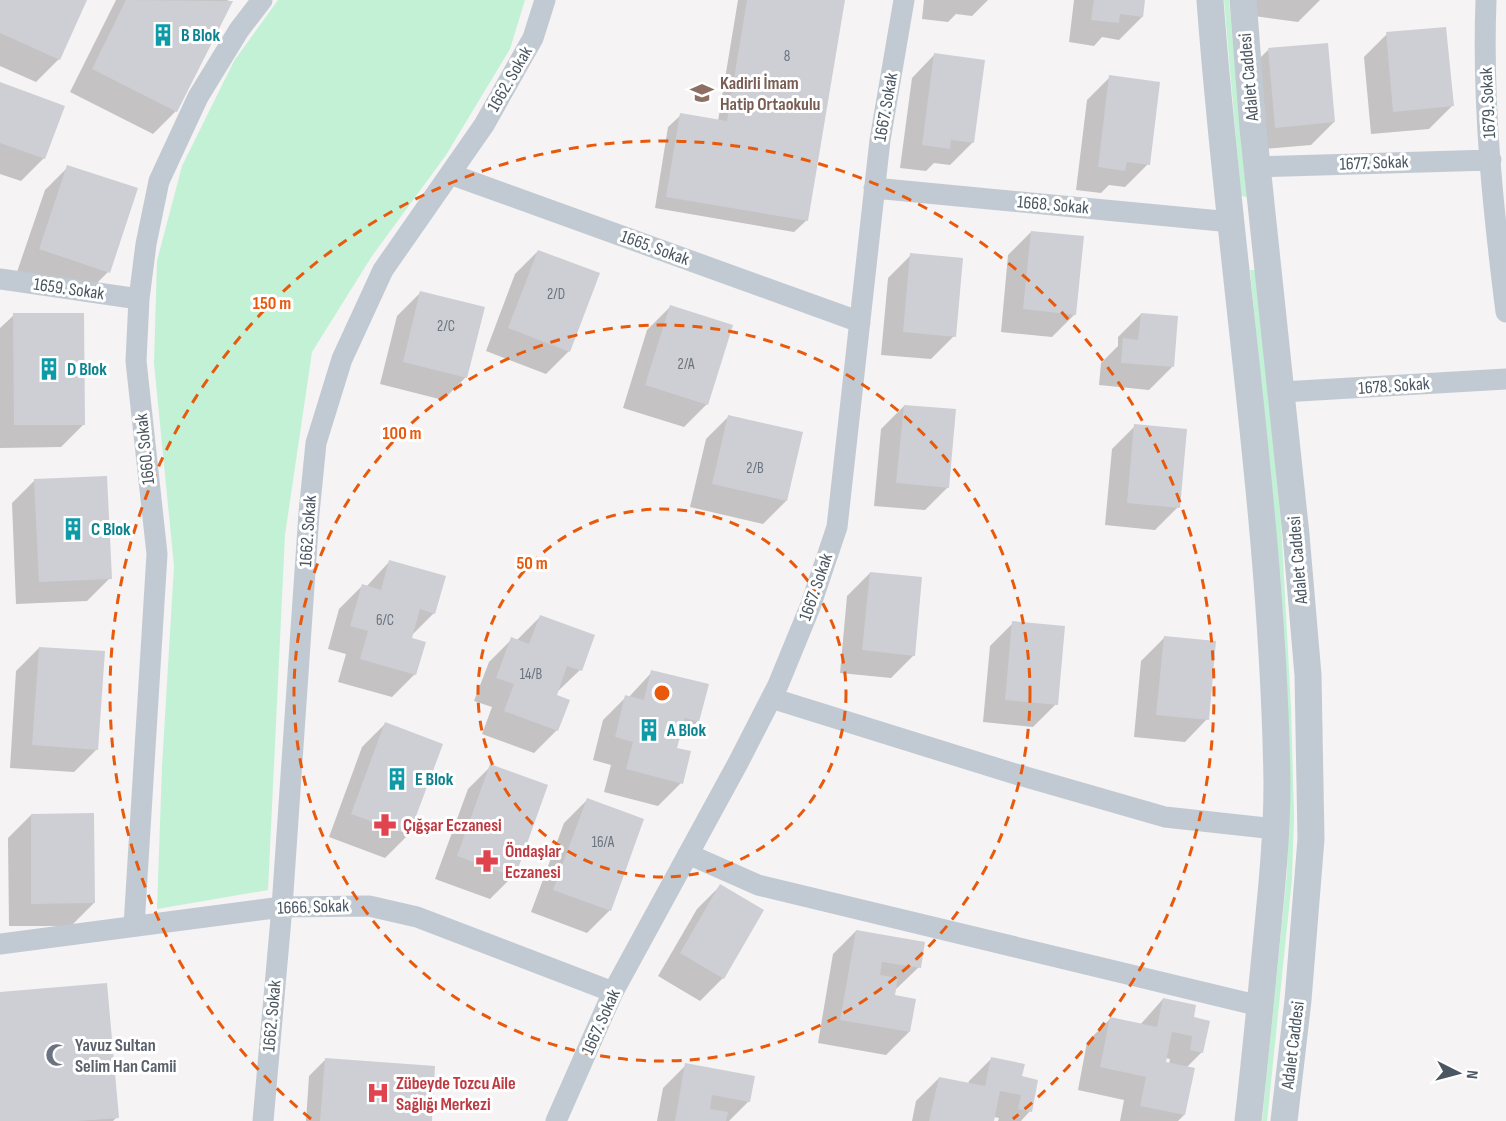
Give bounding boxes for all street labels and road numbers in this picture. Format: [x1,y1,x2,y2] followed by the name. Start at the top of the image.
[1235,32,1263,123] street label: Adalet Caddesi
[483,43,537,115] street label: 1662. Sokak
[1476,67,1500,139] street label: 1679. Sokak
[870,71,902,143] street label: 1667. Sokak
[1339,151,1409,175] street label: 1677. Sokak
[1016,191,1090,219] street label: 1668. Sokak
[618,226,692,270] street label: 1665. Sokak
[32,274,106,304] street label: 1659. Sokak
[1358,373,1430,399] street label: 1678. Sokak
[131,412,159,486] street label: 1660. Sokak
[295,494,321,568] street label: 1662. Sokak
[1284,515,1312,606] street label: Adalet Caddesi
[795,550,837,623] street label: 1667. Sokak
[277,895,349,919] street label: 1666. Sokak
[258,979,286,1053] street label: 1662. Sokak
[577,986,625,1058] street label: 1667. Sokak
[1277,1000,1309,1091] street label: Adalet Caddesi

